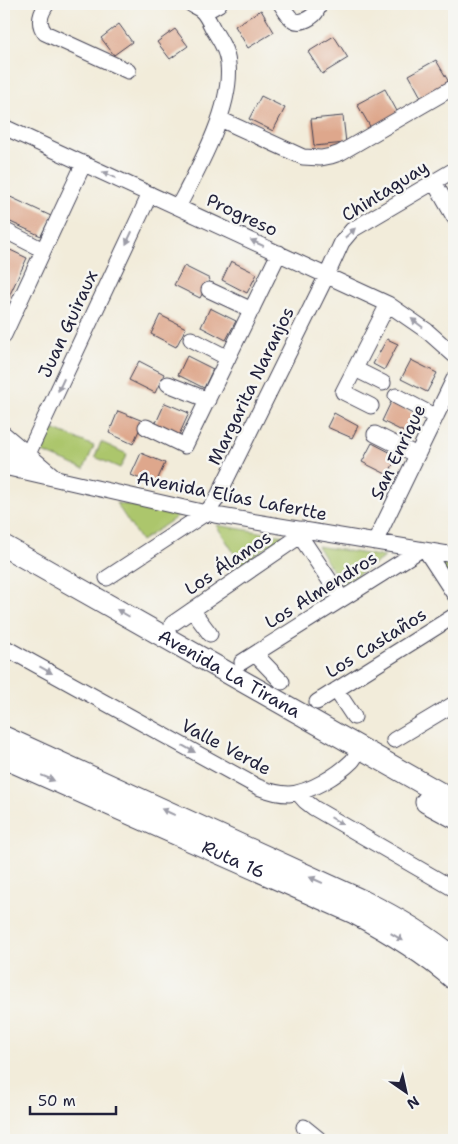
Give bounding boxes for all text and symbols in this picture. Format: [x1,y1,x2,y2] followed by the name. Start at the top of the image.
[337,155,433,227] street label: Chintaguay
[102,171,116,179] one-way arrow
[202,188,282,242] street label: Progreso
[344,227,356,239] one-way arrow
[125,231,133,245] one-way arrow
[250,238,264,246] one-way arrow
[33,266,103,382] street label: Juan Guiraux
[202,303,300,469] street label: Margarita Naranjos
[411,318,424,329] one-way arrow
[56,378,64,392] one-way arrow
[365,400,431,504] street label: San Enrique
[135,466,329,526] street label: Avenida Elías Lafertte
[180,525,276,601] street label: Los Álamos
[260,546,382,634] street label: Los Almendros
[321,602,431,684] street label: Los Castaños
[116,609,129,618] one-way arrow
[154,624,305,724] street label: Avenida La Tirana
[40,666,53,675] one-way arrow
[177,713,275,781] street label: Valle Verde
[181,745,196,753] one-way arrow
[41,774,56,782] one-way arrow
[161,808,176,817] one-way arrow
[331,816,344,825] one-way arrow
[198,835,269,884] street label: Ruta 16
[309,875,323,883] one-way arrow
[390,932,403,941] one-way arrow
[380,1066,430,1116] north arrow
[30,1084,116,1116] scale bar
[38,1091,76,1111] text: 50 m
[404,1092,423,1113] text: N

